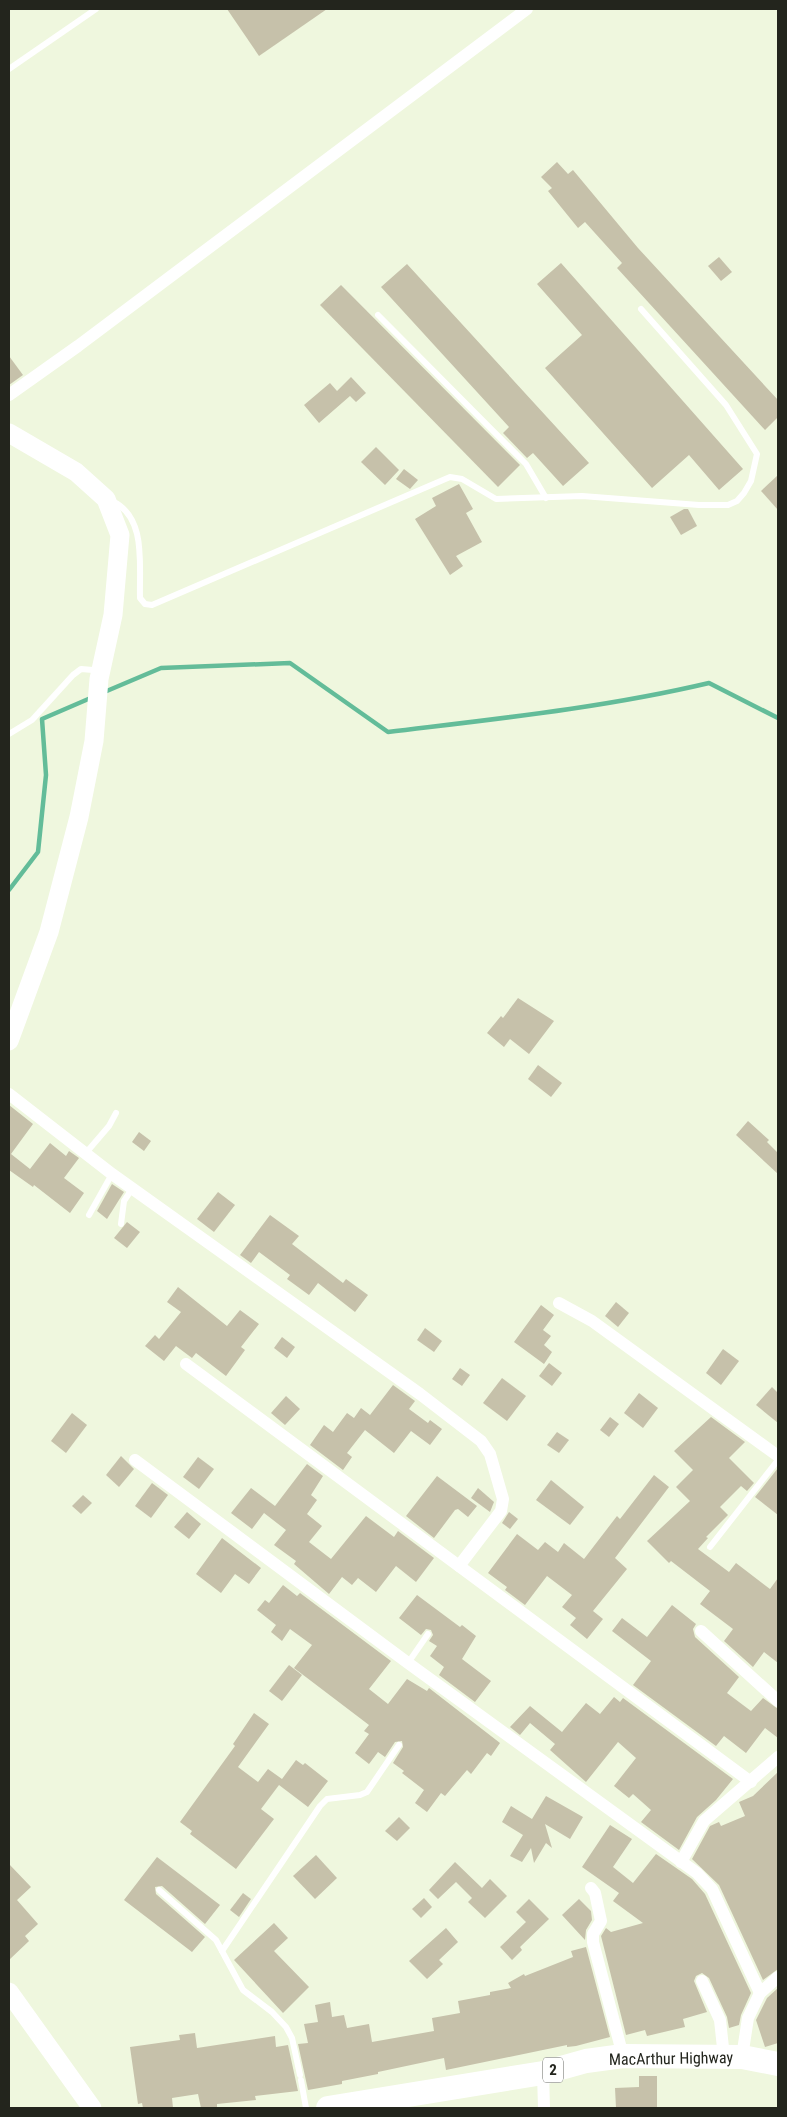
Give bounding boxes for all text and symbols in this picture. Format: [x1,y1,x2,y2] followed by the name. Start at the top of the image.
[609,2048,734,2069] street label: MacArthur Highway
[543,2058,563,2082] road number: 2

